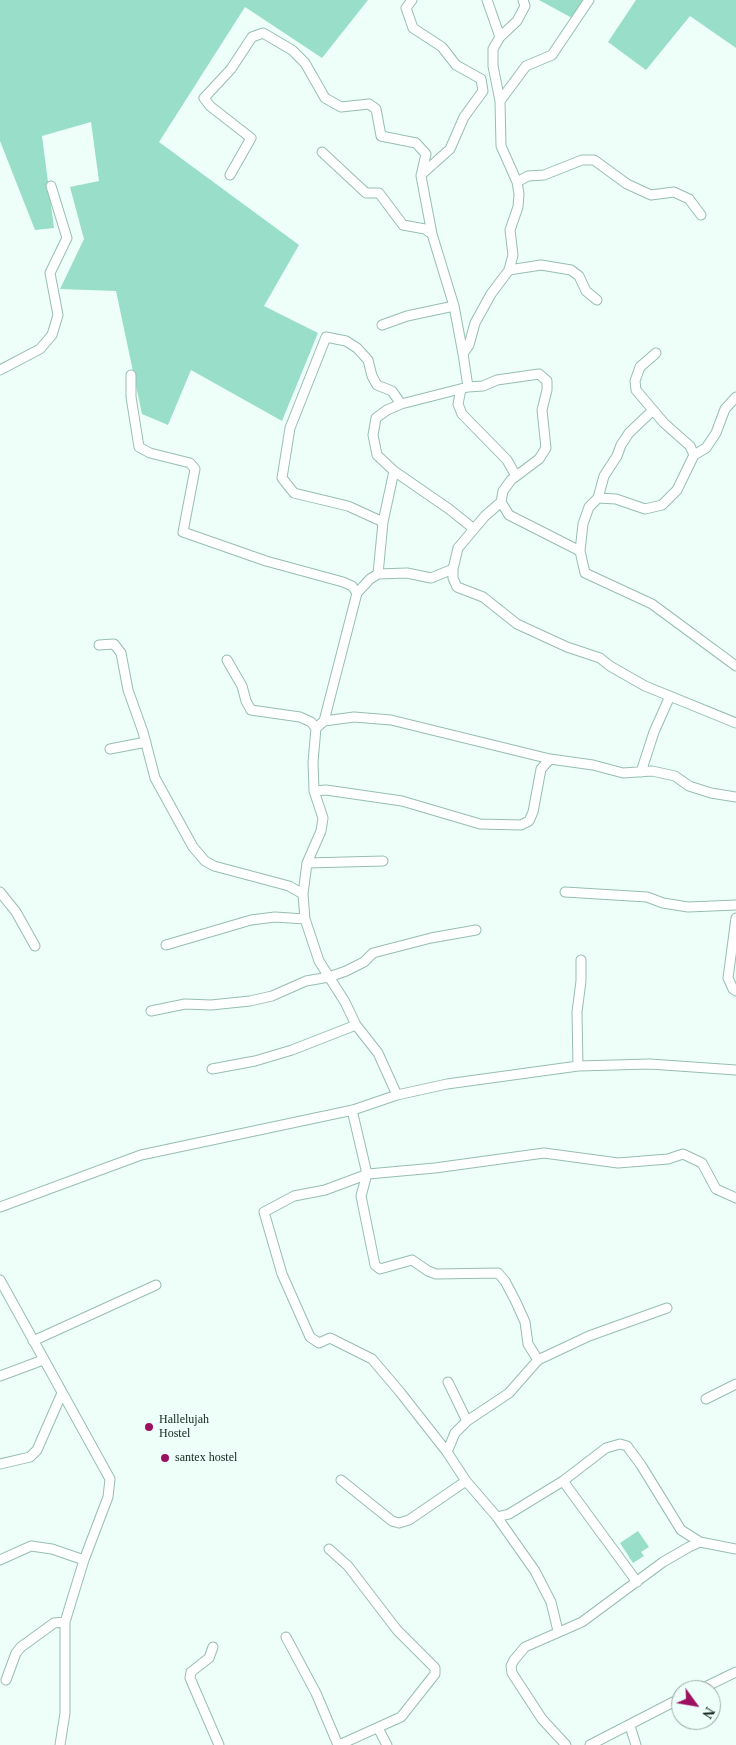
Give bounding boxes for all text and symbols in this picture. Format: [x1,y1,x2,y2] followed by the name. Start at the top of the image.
[159,1413,209,1441] place label: Hallelujah Hostel
[143,1421,155,1433] marker: Hallelujah Hostel
[175,1451,237,1465] place label: santex hostel
[159,1452,171,1464] marker: santex hostel
[671,1680,721,1730] north arrow
[699,1704,717,1721] text: N

